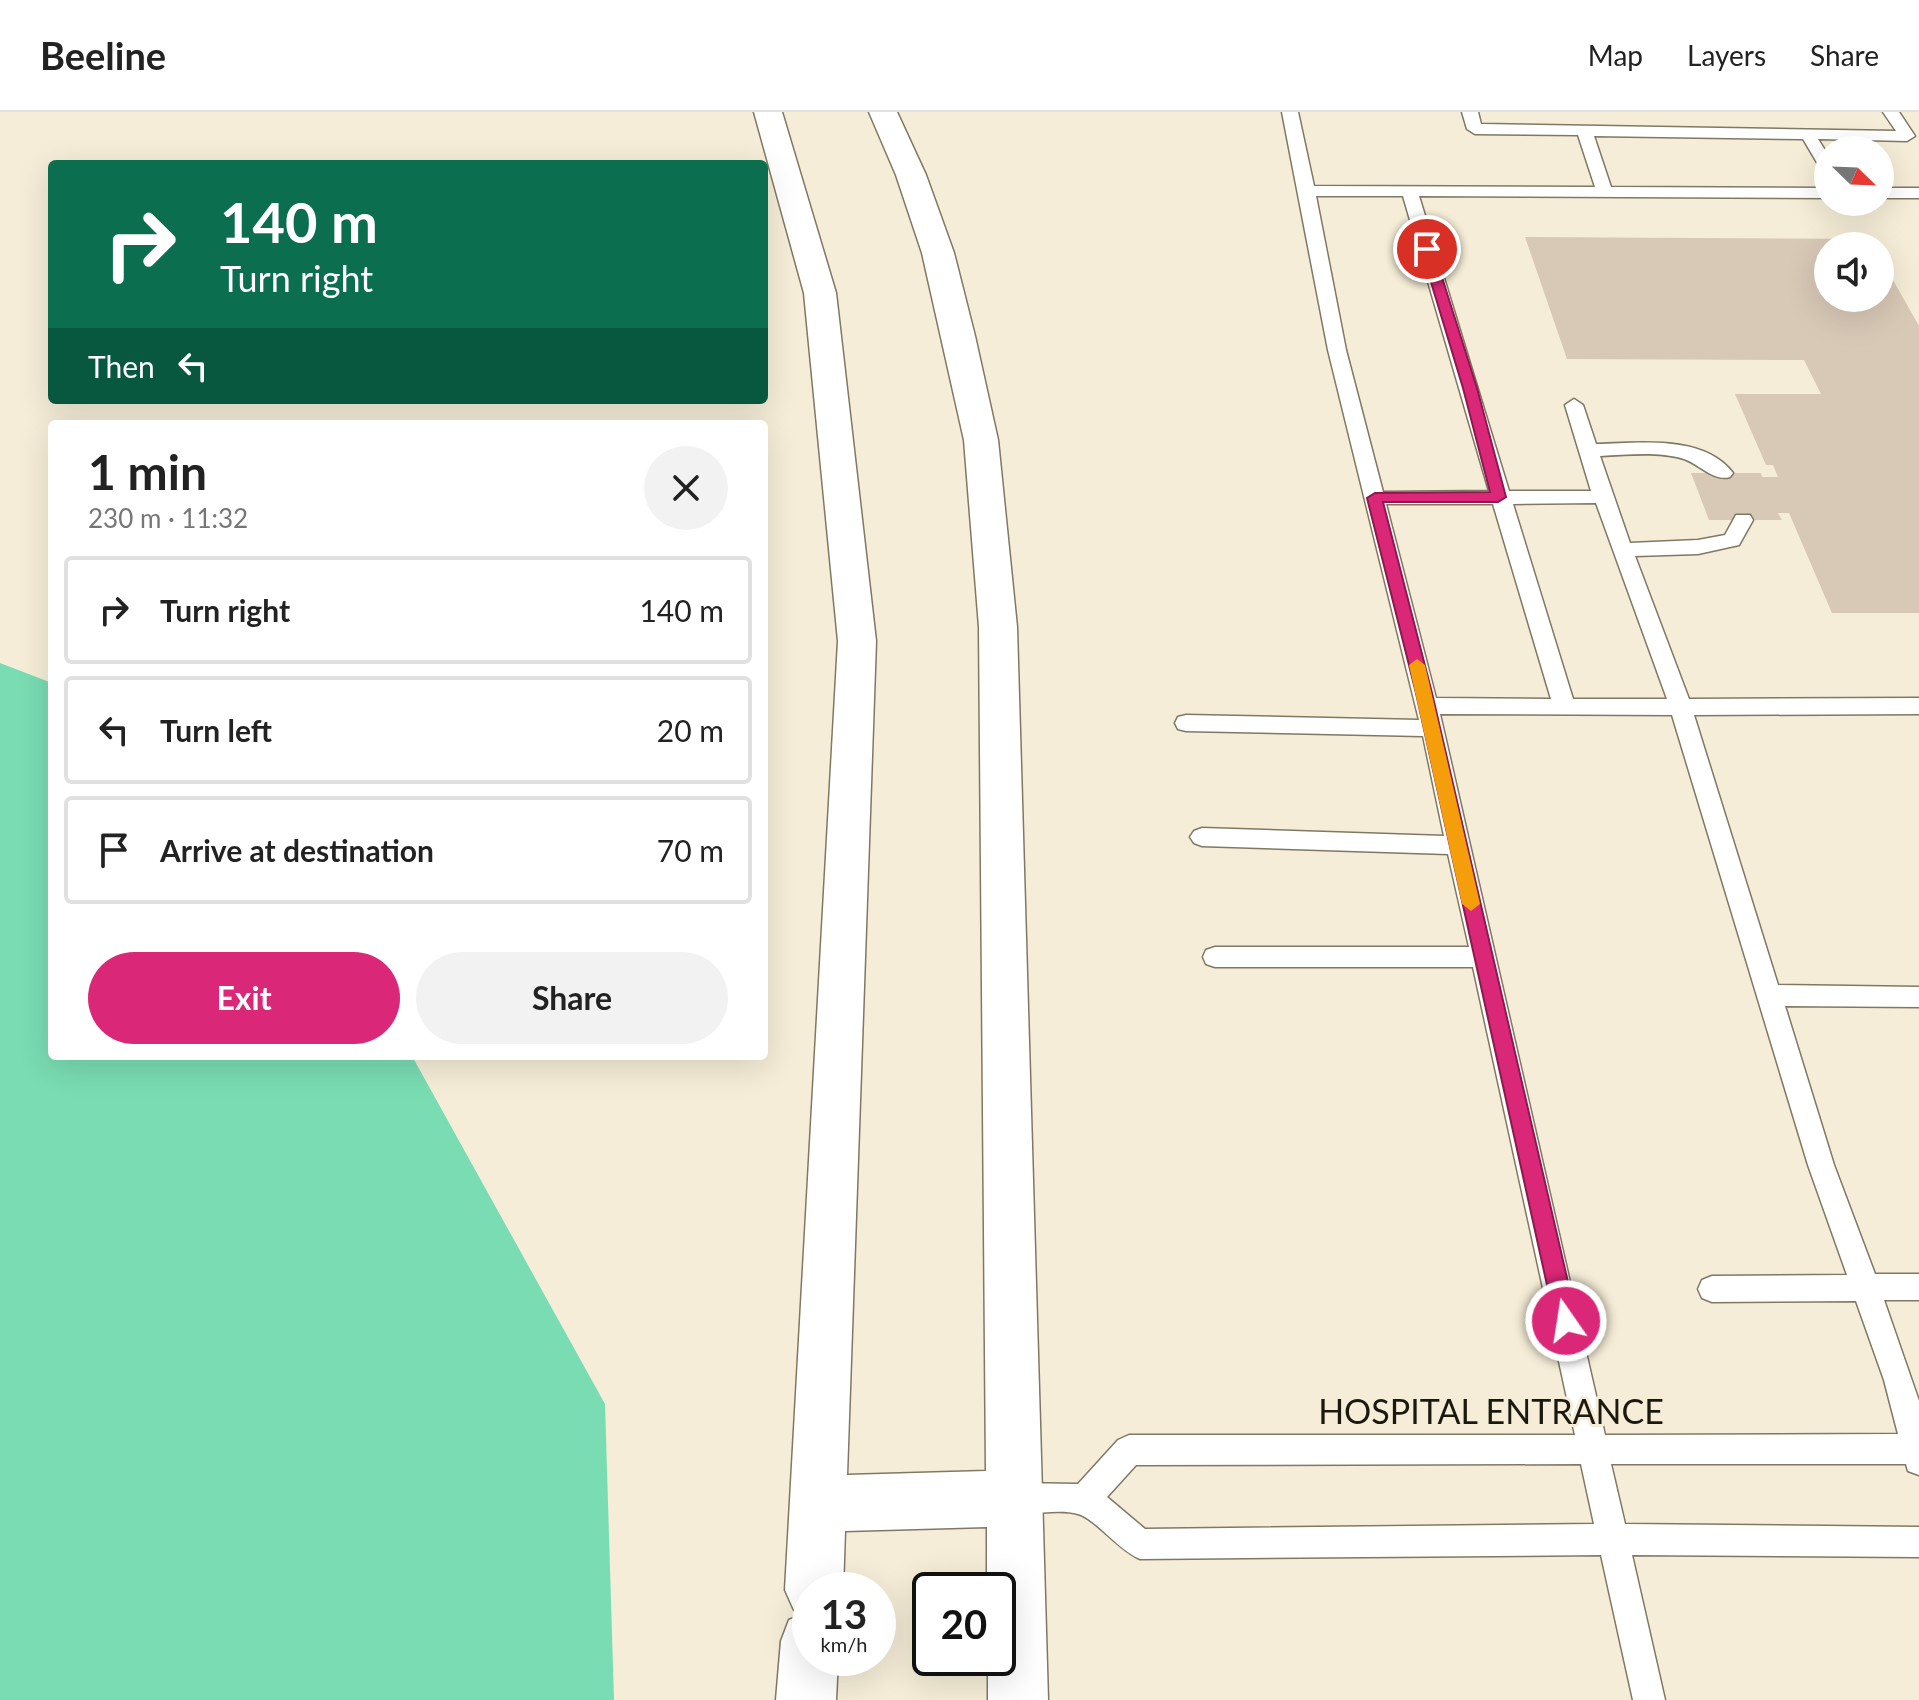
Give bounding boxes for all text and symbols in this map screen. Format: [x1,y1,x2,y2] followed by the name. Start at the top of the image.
[40,32,166,78] text: Beeline
[1588,38,1643,72] text: Map
[1687,38,1766,72] text: Layers
[1810,38,1879,72] text: Share
[1814,136,1894,216] north arrow
[1814,136,1894,312] map controls
[220,188,378,255] text: 140 m
[88,192,192,296] icon: right
[1393,215,1461,283] pin
[1405,227,1449,271] icon: arrive
[1814,232,1894,312] button: sound
[220,256,373,300] text: Turn right
[171,344,215,388] icon: left
[88,348,155,384] text: Then
[88,443,207,500] text: 1 min
[644,446,728,530] button: close
[88,502,248,534] text: 230 m · 11:32
[92,588,136,632] icon: right
[160,592,290,628] text: Turn right
[639,592,724,628] text: 140 m
[92,708,136,752] icon: left
[160,712,272,748] text: Turn left
[657,712,724,748] text: 20 m
[92,828,136,872] icon: arrive
[160,832,434,868] text: Arrive at destination
[657,832,724,868] text: 70 m
[88,952,400,1044] button: Exit
[416,952,728,1044] button: Share
[1524,1279,1608,1363] position arrow
[1318,1390,1664,1431] street label: HOSPITAL ENTRANCE
[912,1572,1016,1676] speed limit sign: 20
[821,1590,867,1638] text: 13
[821,1632,867,1656] text: km/h

